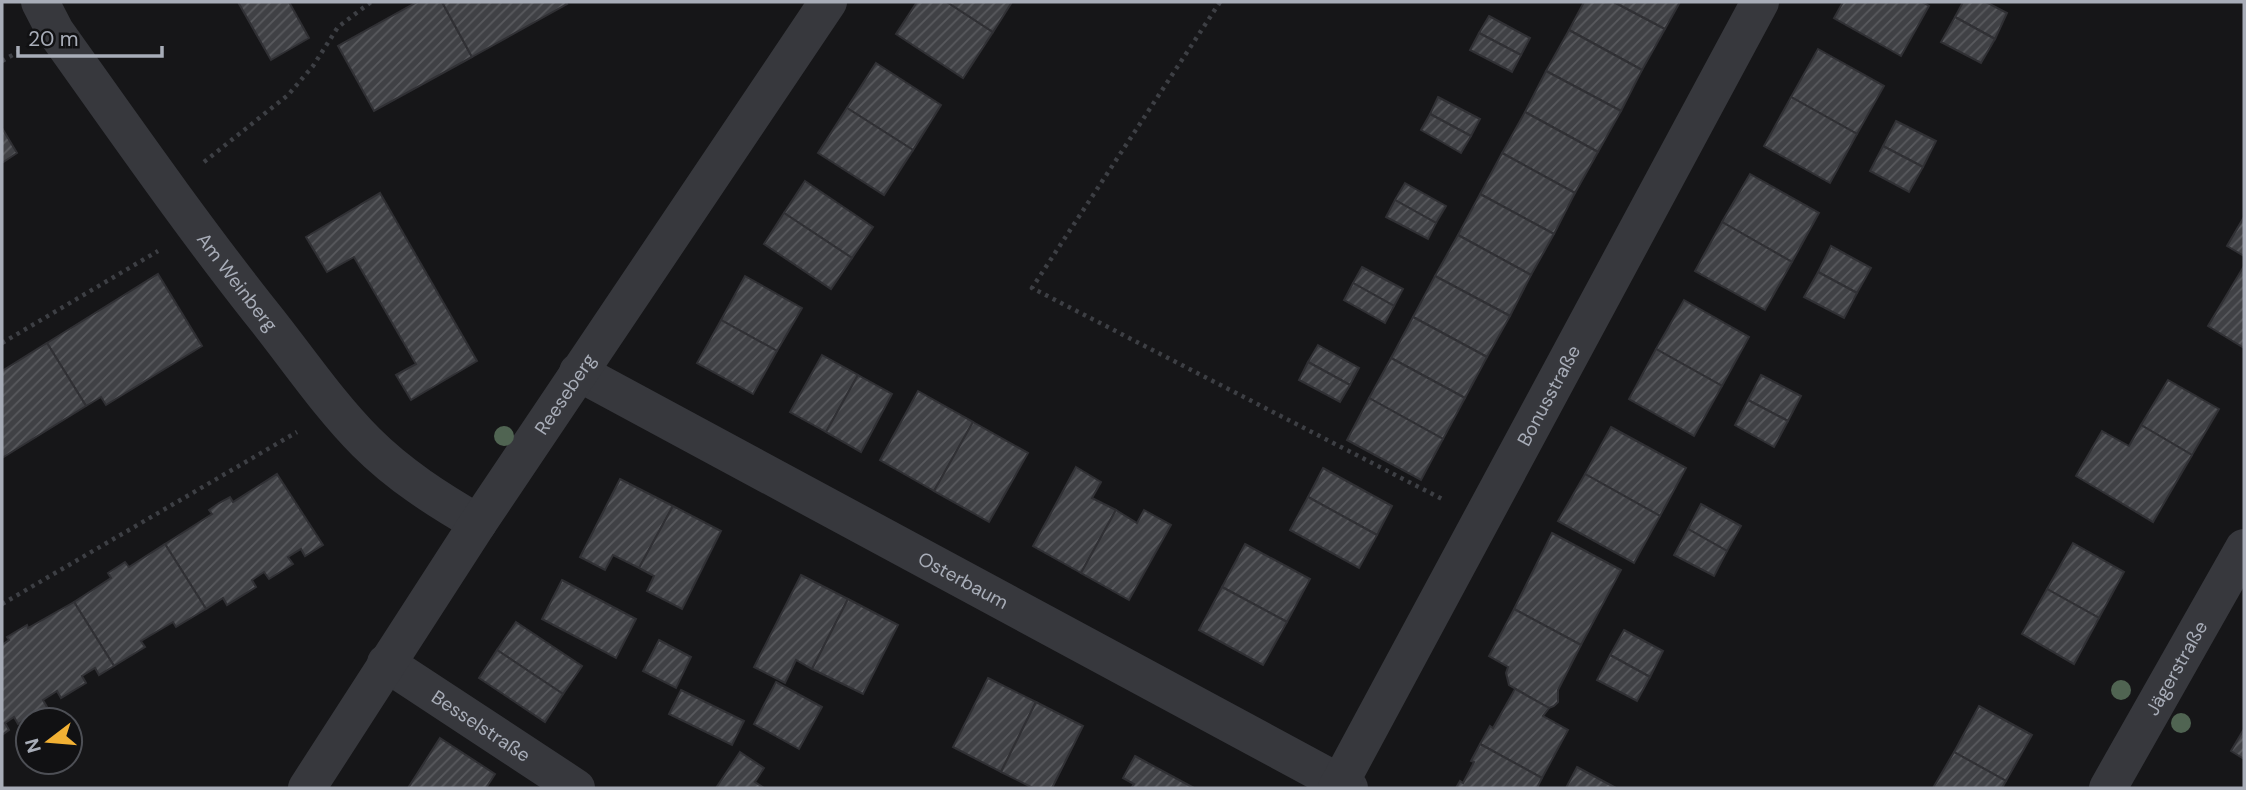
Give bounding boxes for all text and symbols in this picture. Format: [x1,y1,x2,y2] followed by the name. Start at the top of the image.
[18,14,161,58] scale bar
[28,25,79,53] text: 20 m
[191,228,283,337] street label: Am Weinberg
[1511,341,1586,450] street label: Bonusstraße
[529,348,602,440] street label: Reeseberg
[914,546,1013,615] street label: Osterbaum
[2140,616,2213,720] street label: Jägerstraße
[427,684,535,768] street label: Besselstraße
[14,706,84,776] north arrow
[19,735,47,756] text: N

